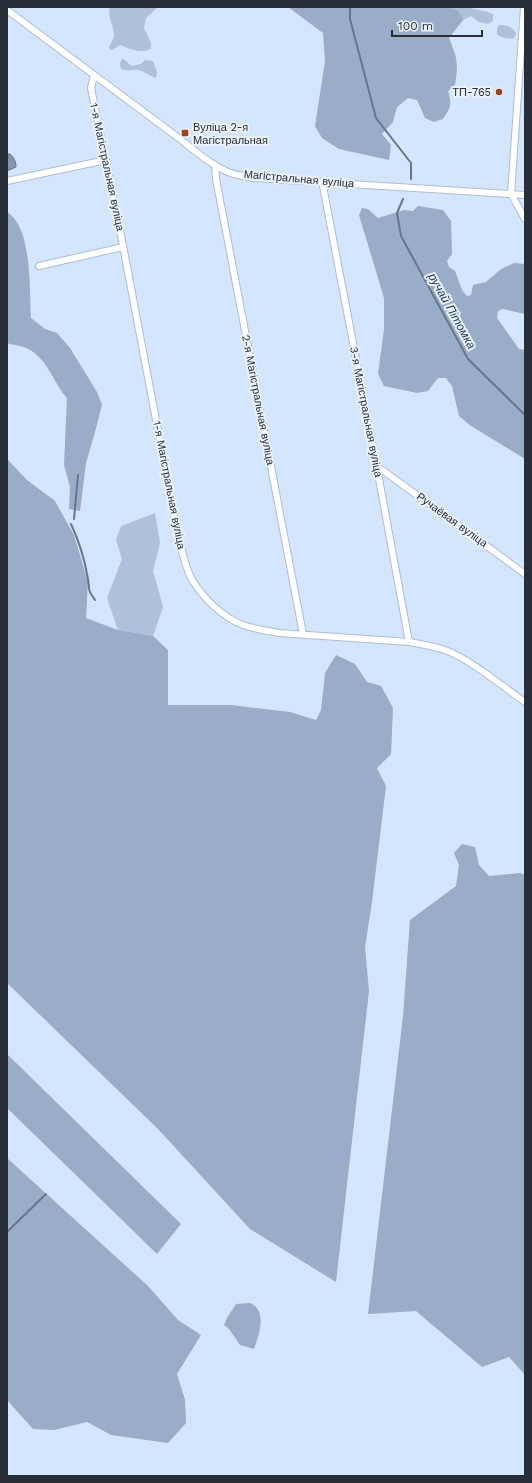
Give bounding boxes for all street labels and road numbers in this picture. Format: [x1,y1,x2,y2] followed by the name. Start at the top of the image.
[87,102,127,233] street label: 1-я Магістральная вуліца
[243,168,356,190] street label: Магістральная вуліца
[239,334,277,467] street label: 2-я Магістральная вуліца
[347,346,385,479] street label: 3-я Магістральная вуліца
[150,420,188,551] street label: 1-я Магістральная вуліца
[414,490,491,551] street label: Ручаёвая вуліца

